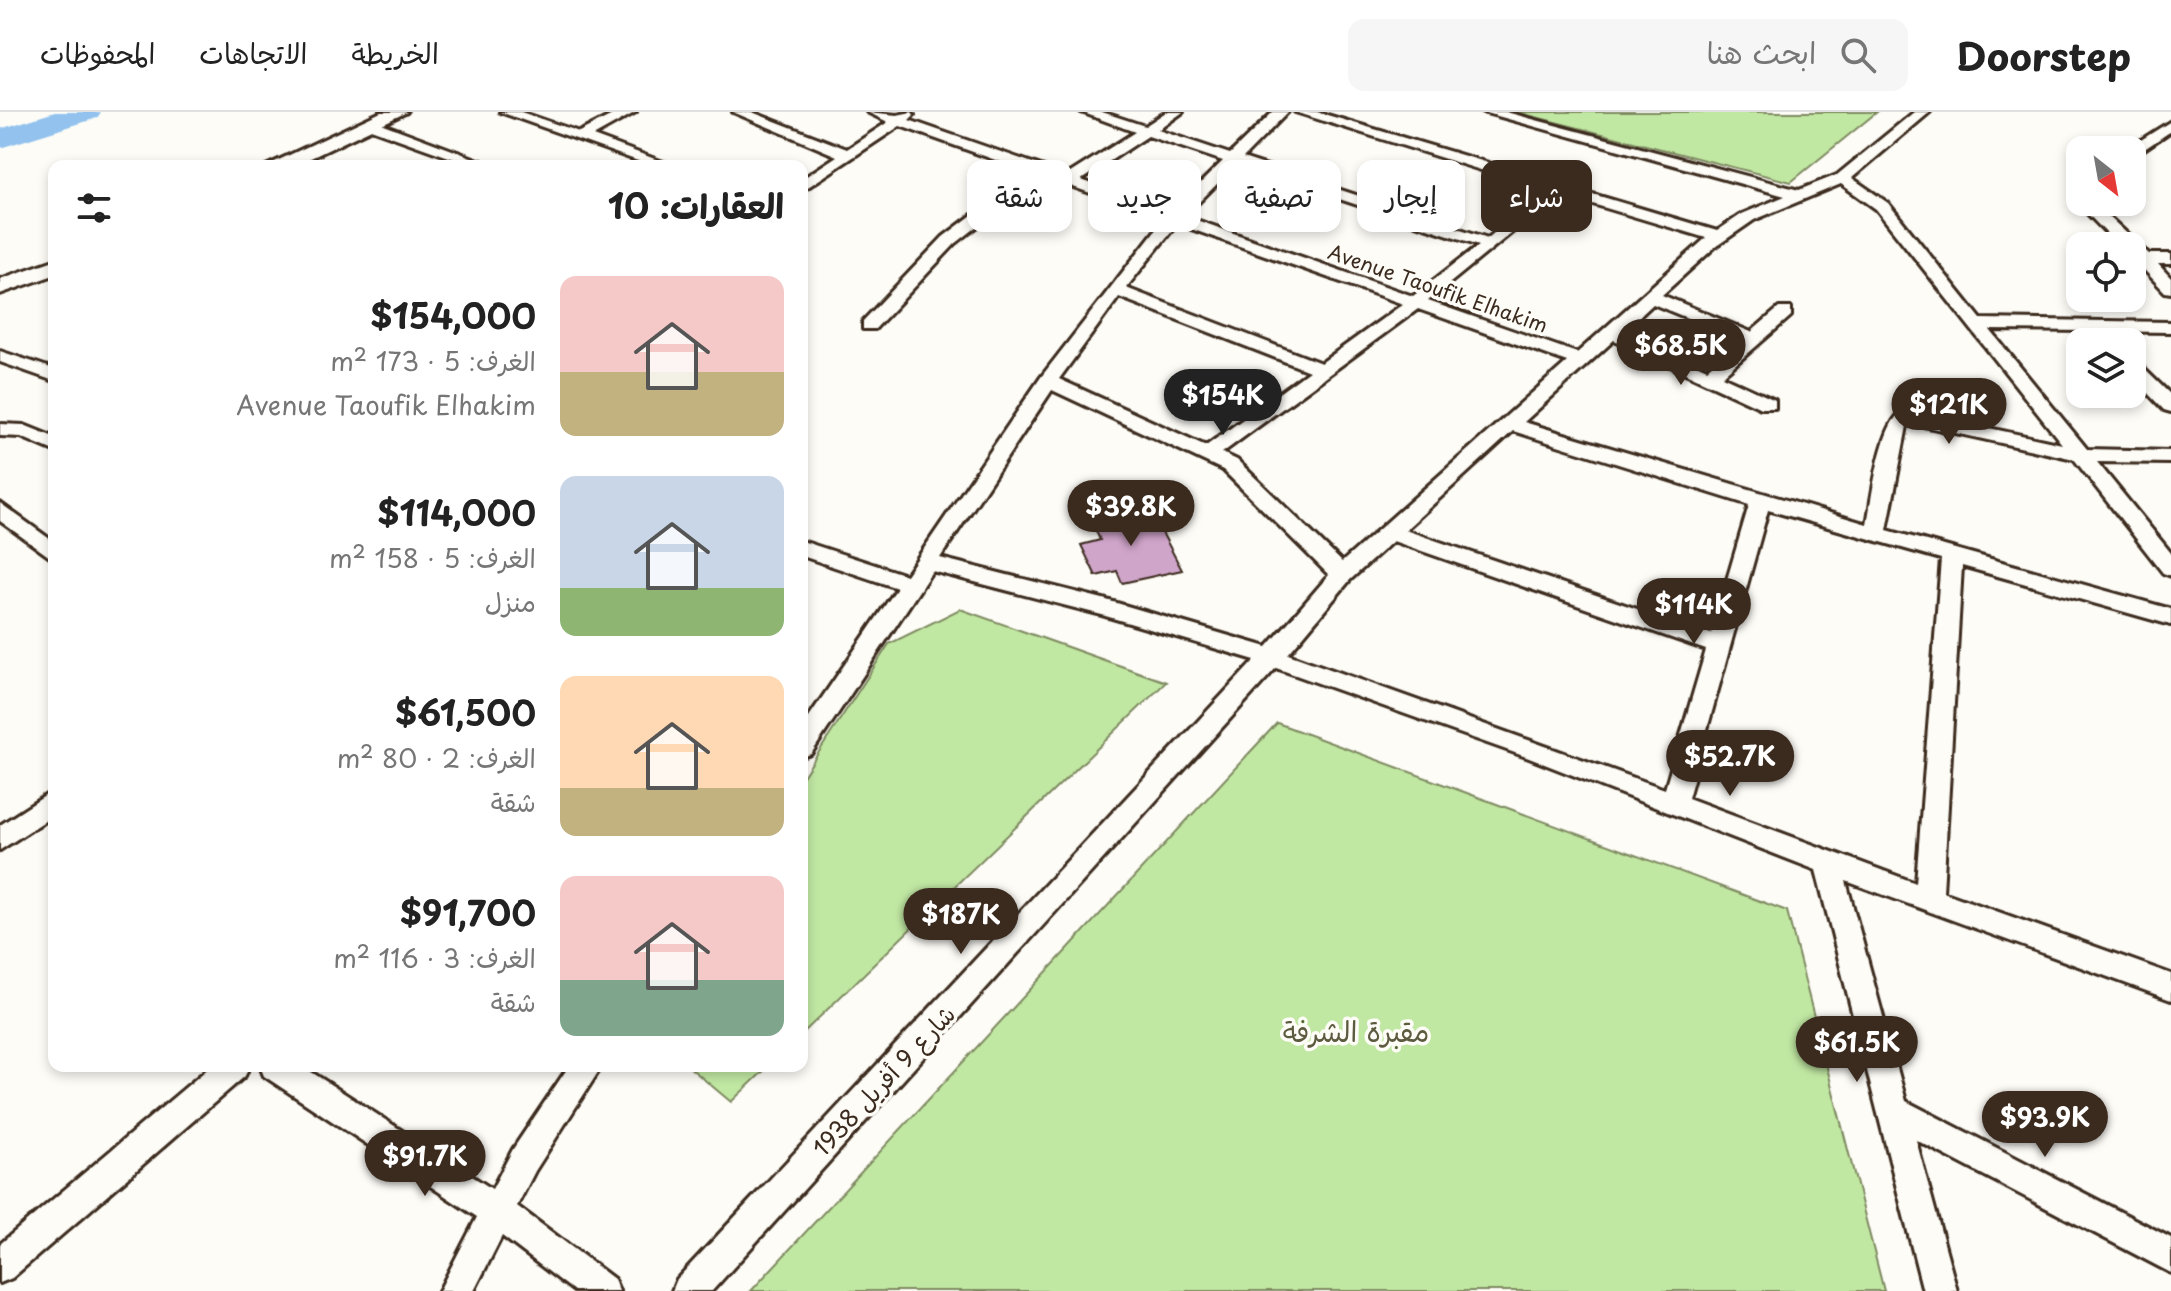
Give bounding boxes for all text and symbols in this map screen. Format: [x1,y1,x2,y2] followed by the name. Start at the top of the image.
[1348,19,1908,91] search box
[1956,27,2131,84] text: Doorstep
[1706,29,1816,74] text: ابحث هنا
[40,31,155,74] text: المحفوظات
[199,31,307,74] text: الاتجاهات
[351,31,439,74] text: الخريطة
[1836,33,1880,77] icon: search
[2066,136,2146,216] north arrow
[2066,136,2146,408] map controls
[967,160,1072,232] chip: شقة
[1088,160,1201,232] chip: جديد
[1217,160,1341,232] chip: تصفية
[1357,160,1465,232] chip: إيجار
[1481,160,1592,232] chip: شراء
[608,179,784,231] text: العقارات: 10
[72,186,116,230] icon: filters
[2066,232,2146,312] button: locate
[1324,236,1552,340] street label: Avenue Taoufik Elhakim
[370,289,536,341] text: $154,000
[624,308,720,404] icon: home
[1616,319,1746,387] pin: $68.5K
[1635,325,1727,364] text: $68.5K
[2066,328,2146,408] button: layers
[330,341,536,380] text: الغرف: 5 · 173 m²
[1167,369,1279,437] pin: $154K
[1182,375,1264,414] text: $154K
[1893,378,2005,446] pin: $121K
[1910,384,1988,423] text: $121K
[236,385,536,424] text: Avenue Taoufik Elhakim
[1066,480,1196,548] pin: $39.8K
[378,486,536,538] text: $114,000
[1085,486,1177,525] text: $39.8K
[624,508,720,604] icon: home
[329,538,536,577] text: الغرف: 5 · 158 m²
[1638,578,1750,646] pin: $114K
[485,582,536,621] text: منزل
[1655,584,1733,623] text: $114K
[395,686,536,738] text: $61,500
[624,708,720,804] icon: home
[1665,730,1795,798] pin: $52.7K
[1684,736,1776,775] text: $52.7K
[337,738,536,777] text: الغرف: 2 · 80 m²
[491,782,536,821] text: شقة
[400,886,536,938] text: $91,700
[905,888,1017,956] pin: $187K
[921,894,1001,933] text: $187K
[624,908,720,1004] icon: home
[333,938,536,977] text: الغرف: 3 · 116 m²
[491,982,536,1021] text: شقة
[803,996,964,1164] street label: شارع 9 أفريل 1938
[1283,1009,1429,1052] park label: مقبرة الشرفة
[1792,1016,1922,1084] pin: $61.5K
[1814,1022,1900,1061] text: $61.5K
[1980,1091,2110,1159] pin: $93.9K
[2000,1097,2090,1136] text: $93.9K
[360,1130,490,1198] pin: $91.7K
[383,1136,467,1175] text: $91.7K

